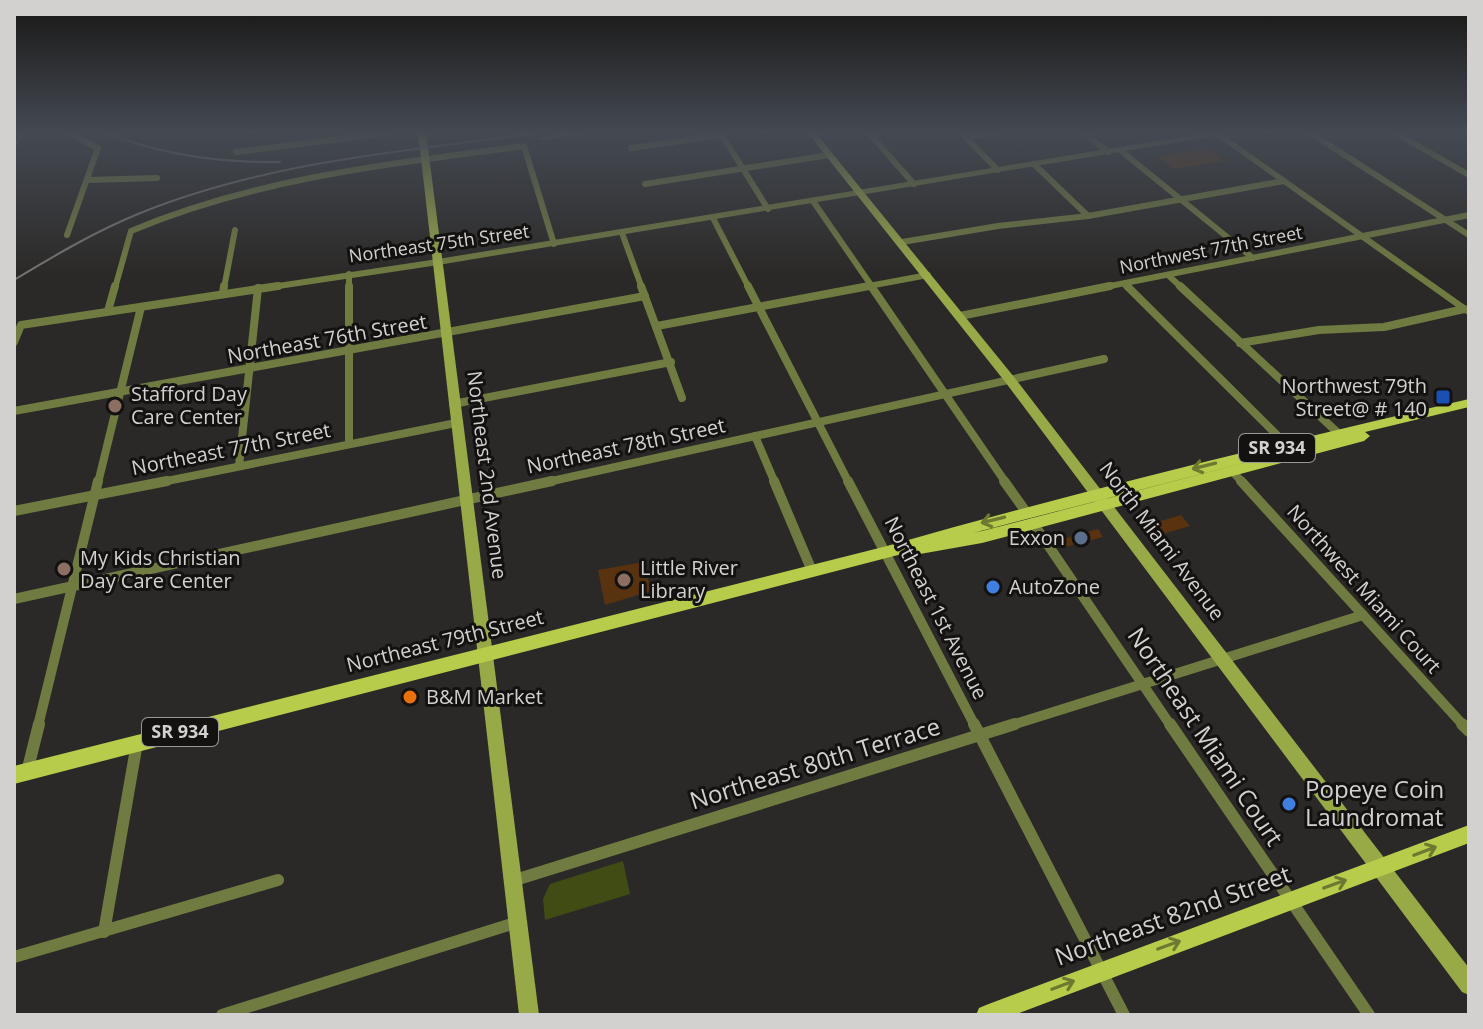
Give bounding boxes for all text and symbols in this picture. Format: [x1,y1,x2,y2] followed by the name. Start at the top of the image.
[347,218,531,268] street label: Northeast 75th Street
[1117,220,1304,279] street label: Northwest 77th Street
[225,308,429,369] street label: Northeast 76th Street
[461,369,514,581] street label: Northeast 2nd Avenue
[1281,372,1427,422] place label: Northwest 79th Street@ # 140
[131,380,248,430] place label: Stafford Day Care Center
[1434,388,1452,406] marker: Northwest 79th Street@ # 140
[106,397,124,415] marker: Stafford Day Care Center
[524,411,728,480] street label: Northeast 78th Street
[129,416,333,481] street label: Northeast 77th Street
[1239,434,1315,462] road number: SR 934
[1094,456,1231,626] street label: North Miami Avenue
[1191,460,1217,475] one-way arrow
[1281,498,1447,679] street label: Northwest Miami Court
[879,512,994,704] street label: Northeast 1st Avenue
[981,513,1006,528] one-way arrow
[1009,524,1065,551] place label: Exxon
[1072,529,1090,547] marker: Exxon
[80,544,241,594] place label: My Kids Christian Day Care Center
[640,554,738,604] place label: Little River Library
[55,560,73,578] marker: My Kids Christian Day Care Center
[615,571,633,589] marker: Little River Library
[1009,573,1100,600] place label: AutoZone
[984,578,1002,596] marker: AutoZone
[344,603,546,678] street label: Northeast 79th Street
[1121,621,1292,852] street label: Northeast Miami Court
[426,683,543,710] place label: B&M Market
[401,688,419,706] marker: B&M Market
[685,709,944,816] street label: Northeast 80th Terrace
[142,718,218,746] road number: SR 934
[1305,772,1444,833] place label: Popeye Coin Laundromat
[1280,795,1298,813] marker: Popeye Coin Laundromat
[1412,843,1436,857] one-way arrow
[1050,857,1295,973] street label: Northeast 82nd Street
[1322,876,1347,890] one-way arrow
[1156,937,1181,951] one-way arrow
[1050,976,1075,991] one-way arrow

